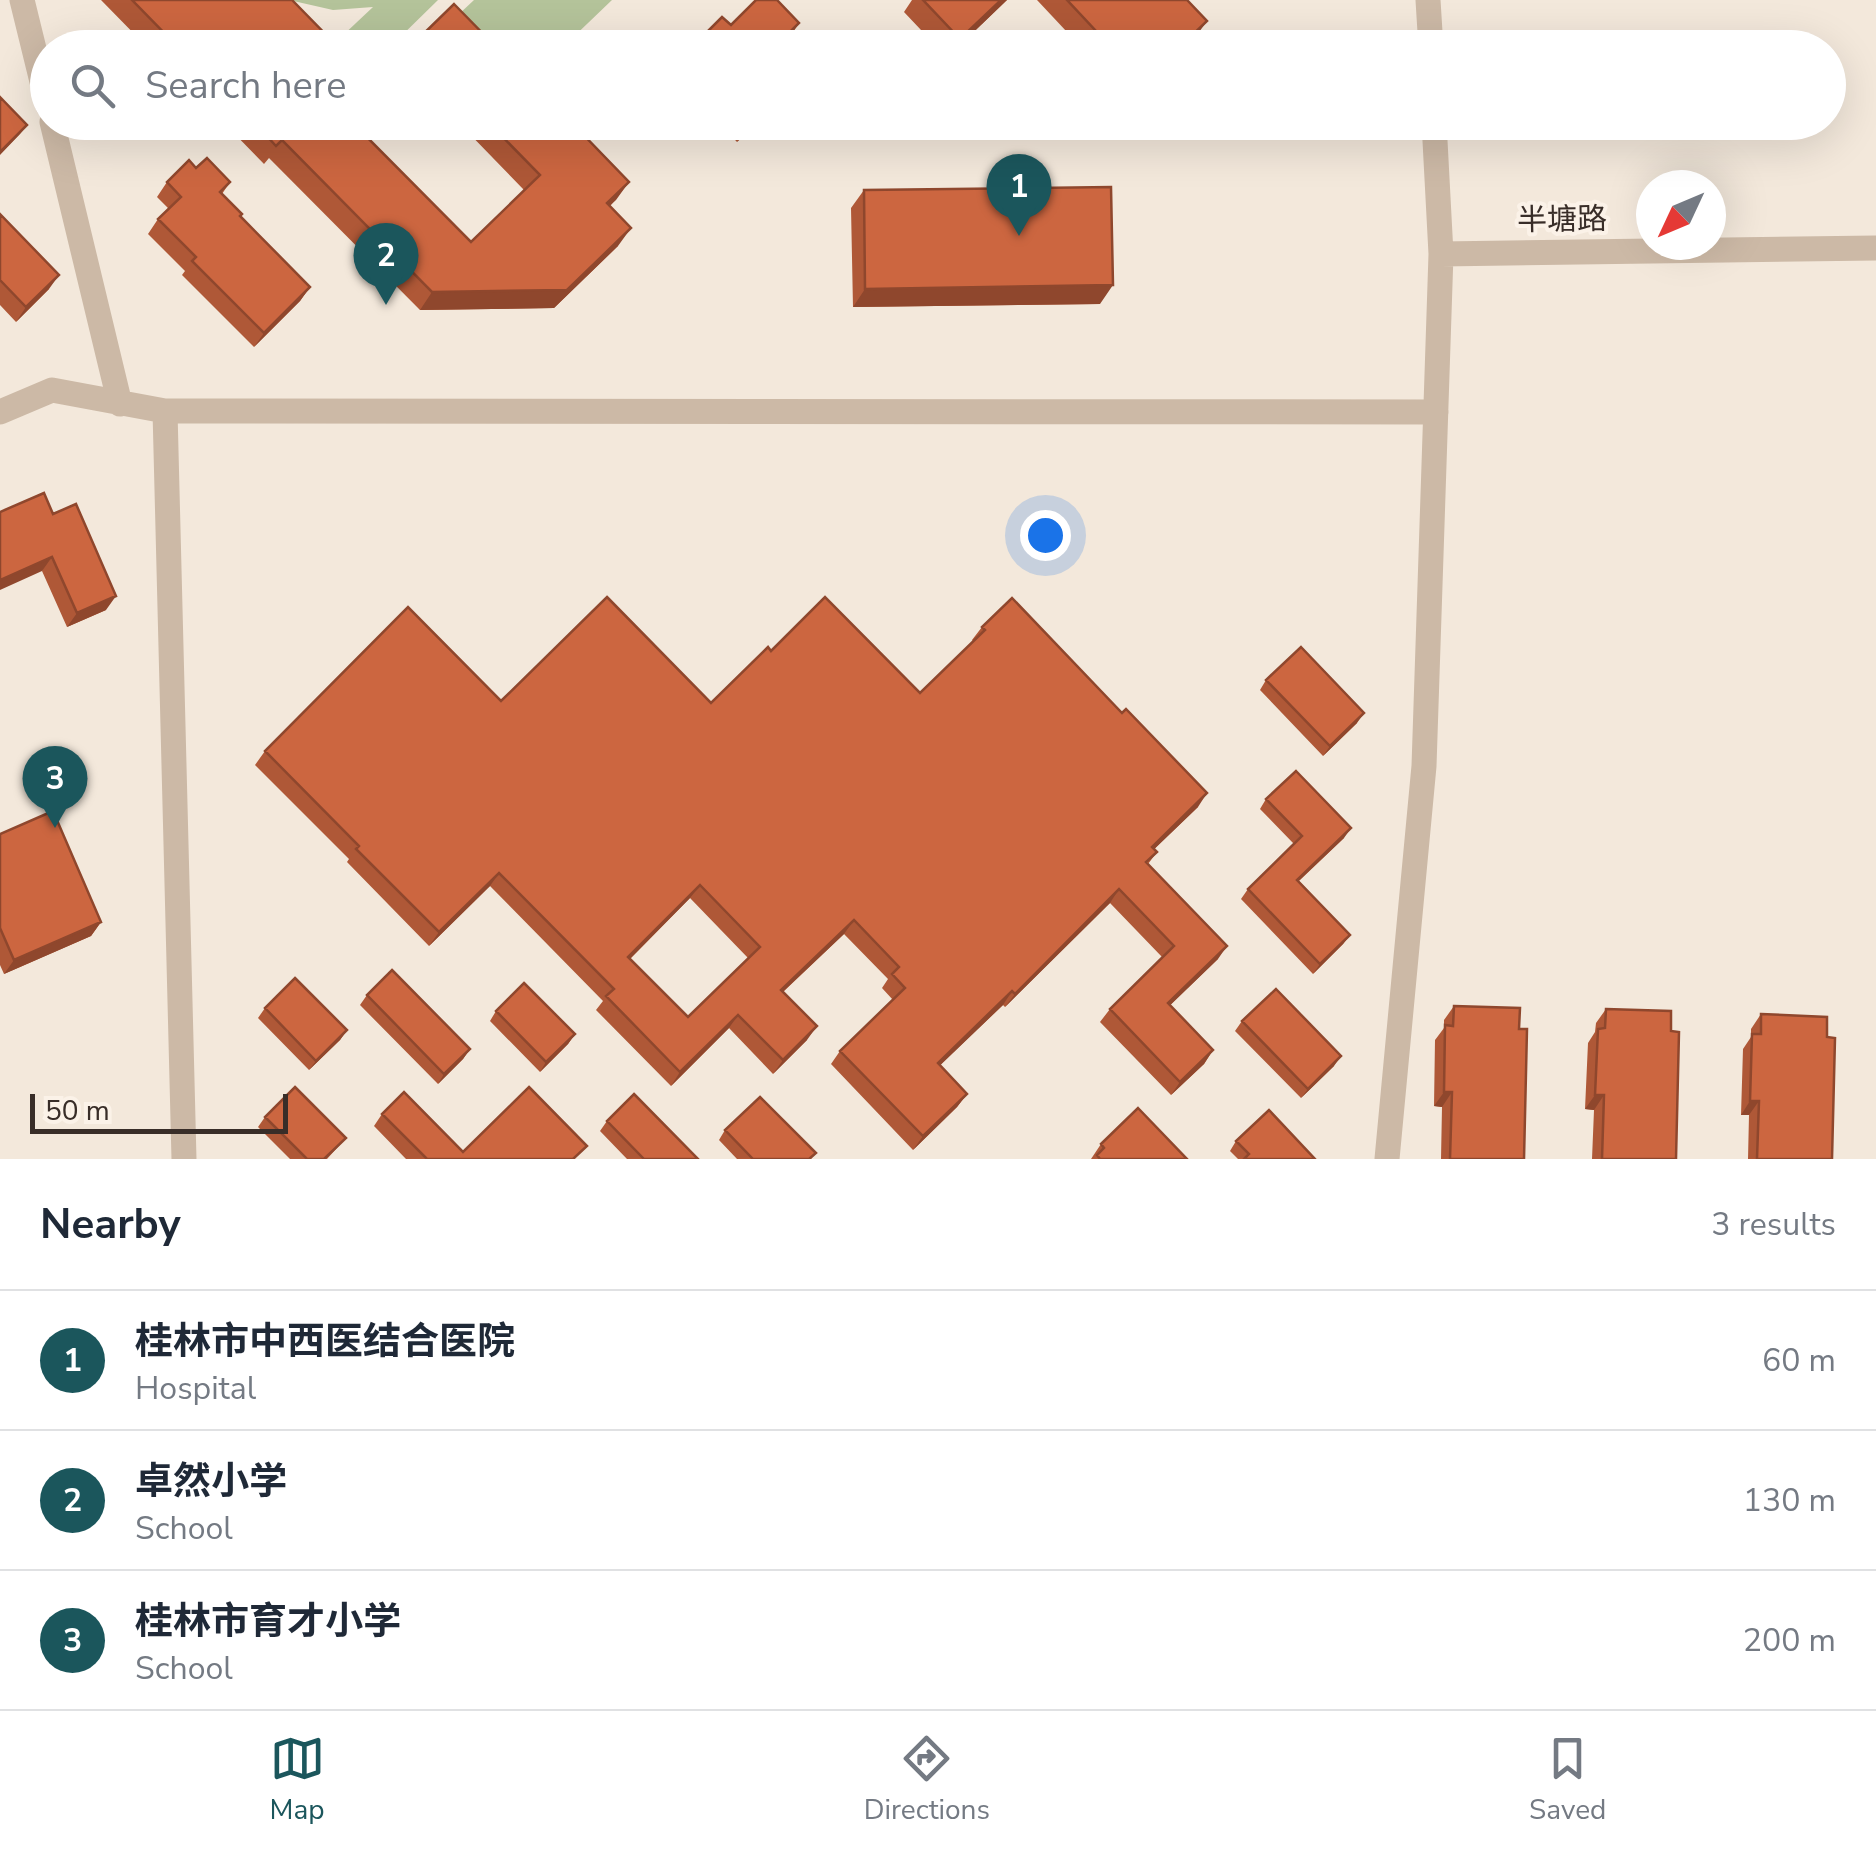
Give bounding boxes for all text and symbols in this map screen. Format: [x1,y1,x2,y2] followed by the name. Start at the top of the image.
[30,30,1846,140] search box
[65,58,120,113] icon: search
[145,60,346,111] text: Search here
[986,154,1052,236] pin: 1
[1636,170,1726,260] north arrow
[1517,199,1607,241] street label: 半塘路
[354,222,418,305] pin: 2
[1020,510,1071,561] your location
[22,746,88,828] pin: 3
[30,1089,288,1134] scale bar
[45,1092,110,1130] text: 50 m
[40,1196,181,1253] text: Nearby
[1711,1203,1836,1246] text: 3 results
[135,1316,515,1367] text: 桂林市中西医结合医院
[63,1339,82,1382] text: 1
[1762,1339,1836,1382] text: 60 m
[135,1367,256,1410] text: Hospital
[135,1456,287,1507] text: 卓然小学
[63,1479,82,1522] text: 2
[1743,1479,1836,1522] text: 130 m
[135,1507,233,1550] text: School
[135,1596,401,1647] text: 桂林市育才小学
[63,1619,82,1662] text: 3
[1743,1619,1836,1662] text: 200 m
[135,1647,233,1690] text: School
[270,1731,325,1829] tab: Map
[864,1731,990,1829] tab: Directions
[1529,1731,1606,1829] tab: Saved

